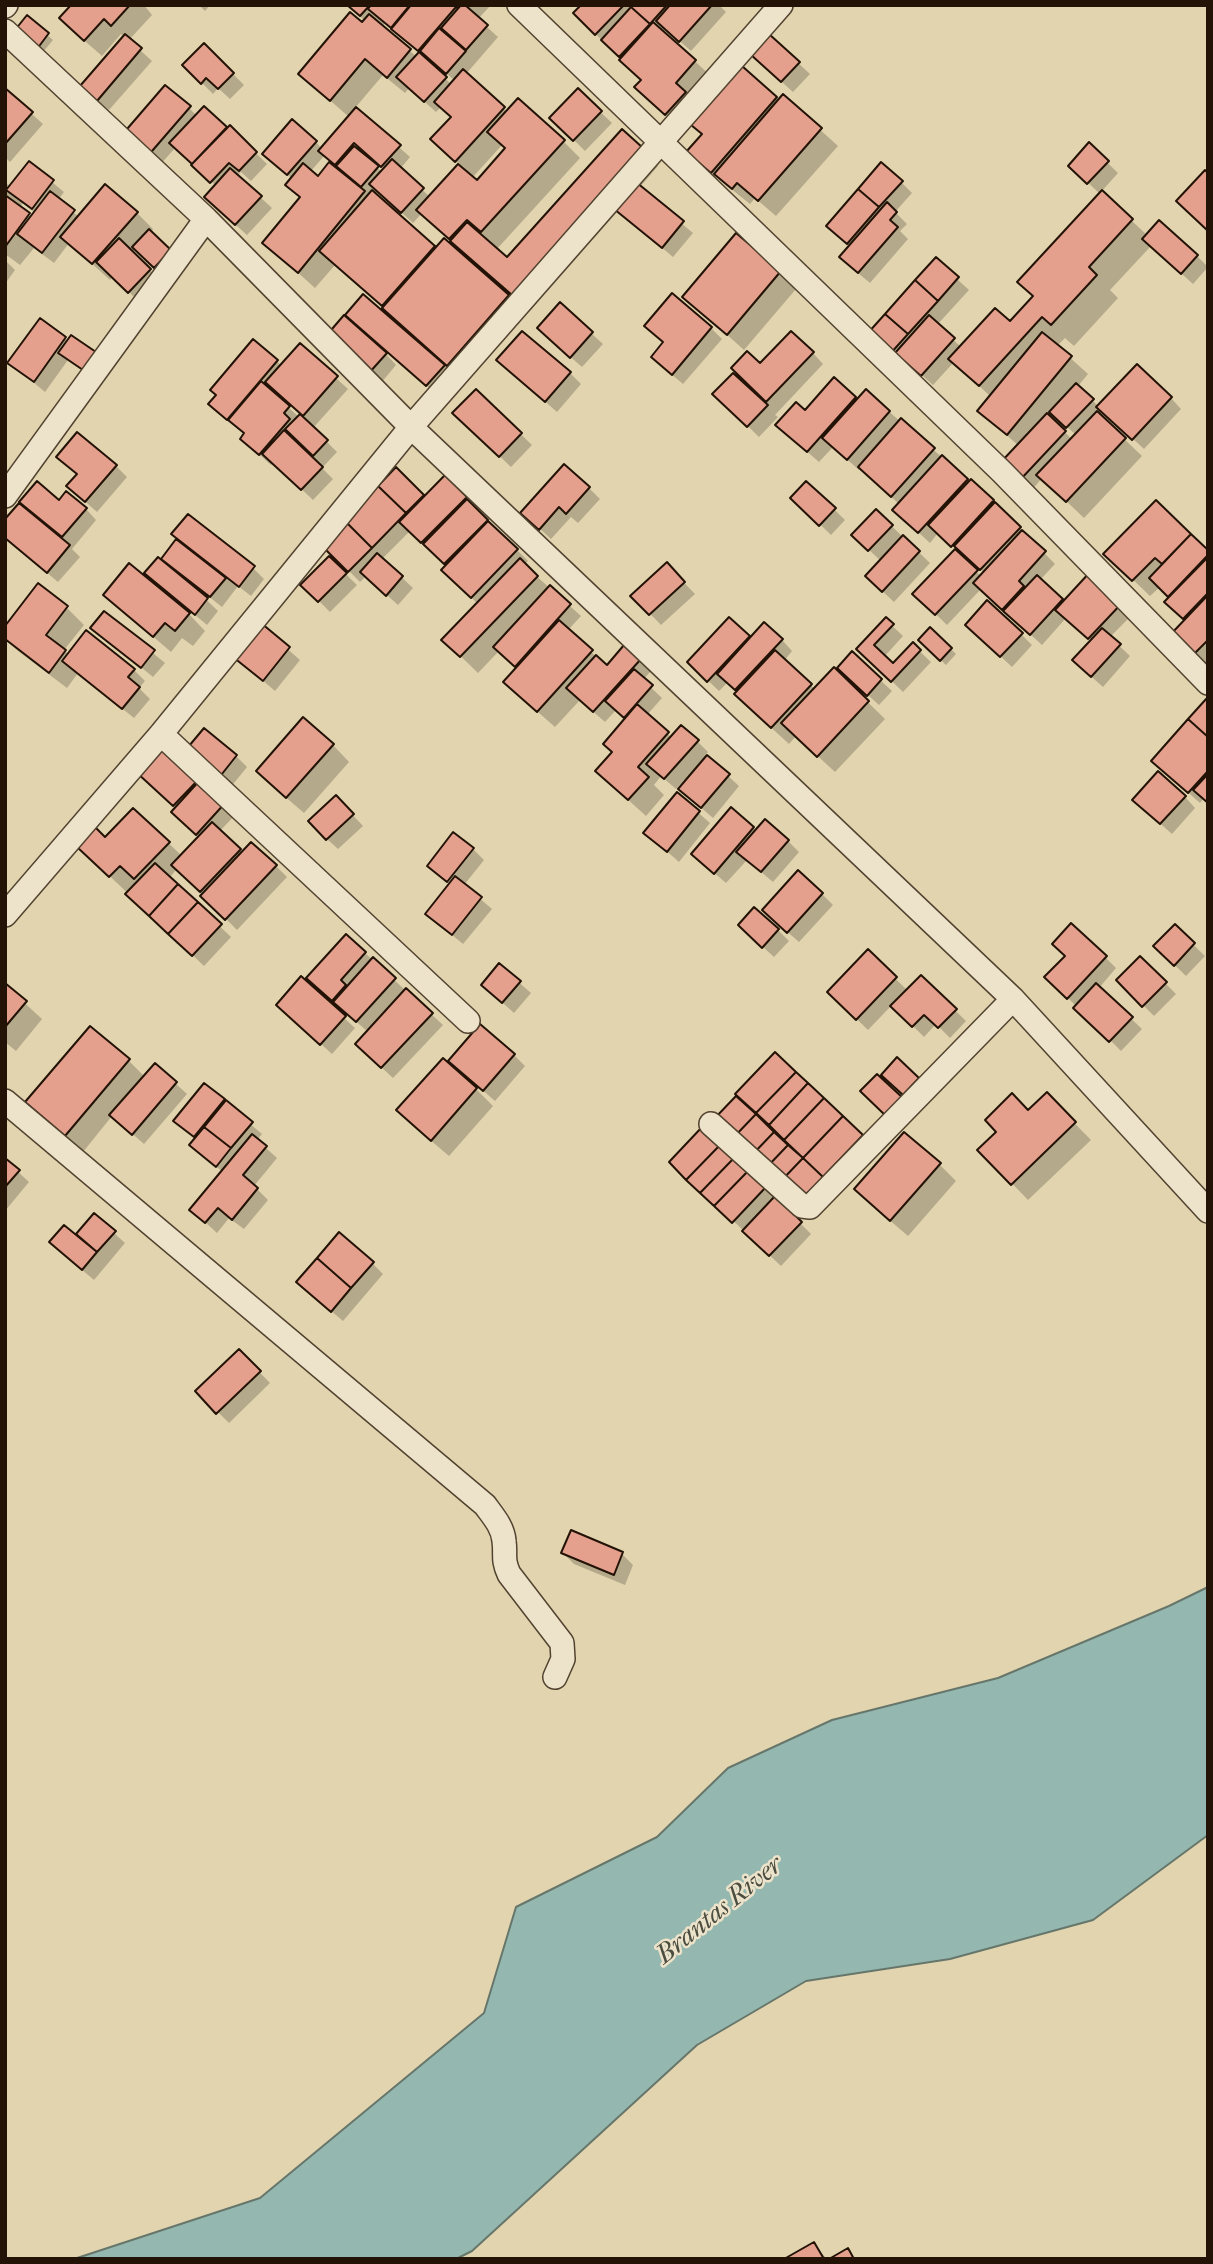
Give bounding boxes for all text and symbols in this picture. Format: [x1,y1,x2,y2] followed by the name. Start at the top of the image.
[650,1850,790,1972] water label: Brantas River

